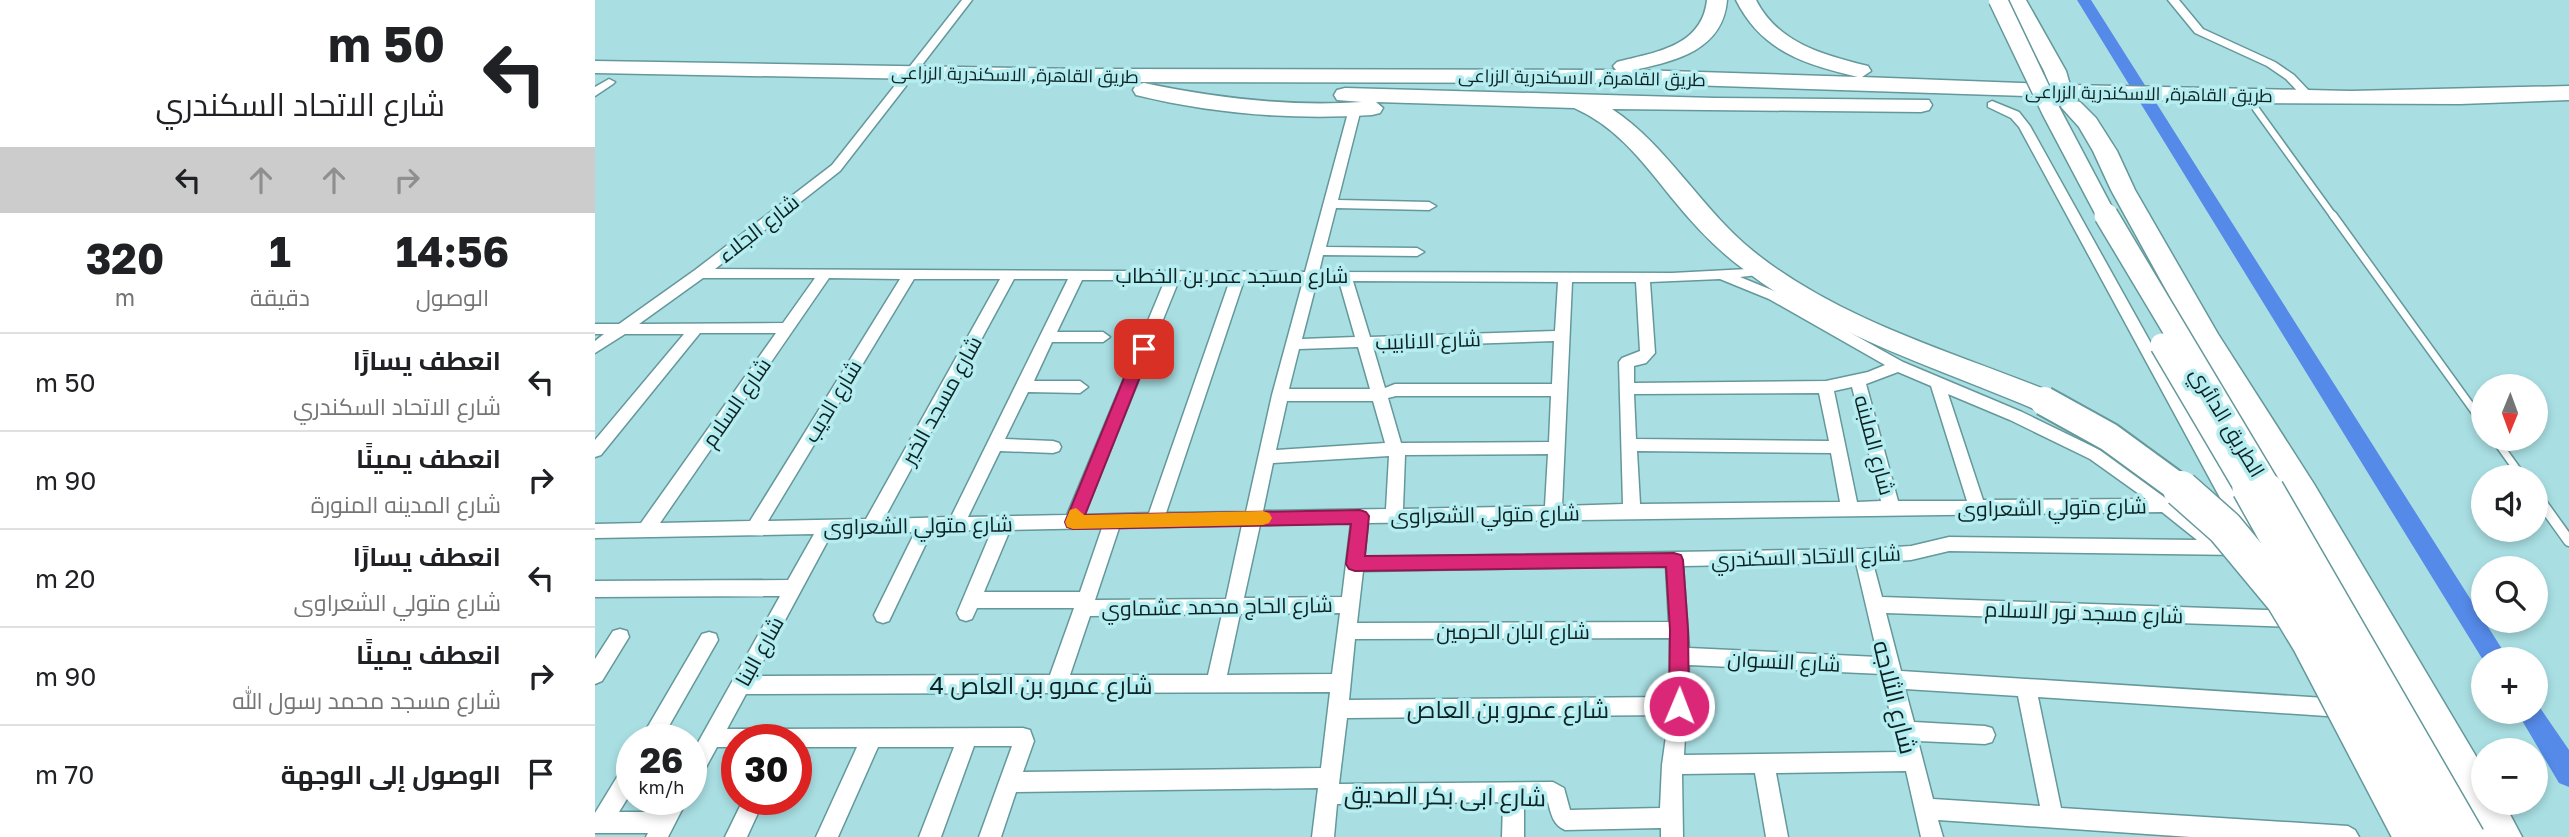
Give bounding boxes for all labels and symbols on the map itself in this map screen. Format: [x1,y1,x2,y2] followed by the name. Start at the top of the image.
[891,61,1139,89] street label: طريق القاهرة, الاسكندرية الزراعى
[1458,64,1706,92] street label: طريق القاهرة, الاسكندرية الزراعى
[2025,80,2273,108] street label: طريق القاهرة, الاسكندرية الزراعى
[712,188,805,269] street label: شارع الجلاء
[1116,262,1348,290] street label: شارع مسجد عمر بن الخطاب
[1114,319,1174,379] pin
[1375,325,1481,357] street label: شارع الانابيب
[894,331,989,471] street label: شارع مسجد الخير
[696,352,778,453] street label: شارع السلام
[797,355,868,448] street label: شارع الديب
[2182,362,2271,484] street label: الطريق الدائري
[2471,374,2548,452] north arrow
[1847,392,1901,498] street label: شارع الملبنه
[1957,492,2147,526] street label: شارع متولي الشعراوى
[1390,499,1580,533] street label: شارع متولي الشعراوى
[823,510,1013,544] street label: شارع متولي الشعراوى
[1711,540,1902,576] street label: شارع الاتحاد السكندري
[1101,591,1333,625] street label: شارع الحاج محمد عشماوي
[1984,596,2184,630] street label: شارع مسجد نور الاسلام
[729,612,791,691] street label: شارع البنا
[1436,618,1590,646] street label: شارع البان الحرمين
[1865,637,1924,757] street label: شارع الثلاجه
[1727,645,1841,679] street label: شارع النسوان
[1642,669,1716,743] position arrow
[930,670,1152,702] street label: شارع عمرو بن العاص 4
[1407,694,1609,726] street label: شارع عمرو بن العاص
[721,724,812,815] speed limit sign: 30
[1344,779,1546,814] street label: شارع ابى بكر الصديق

